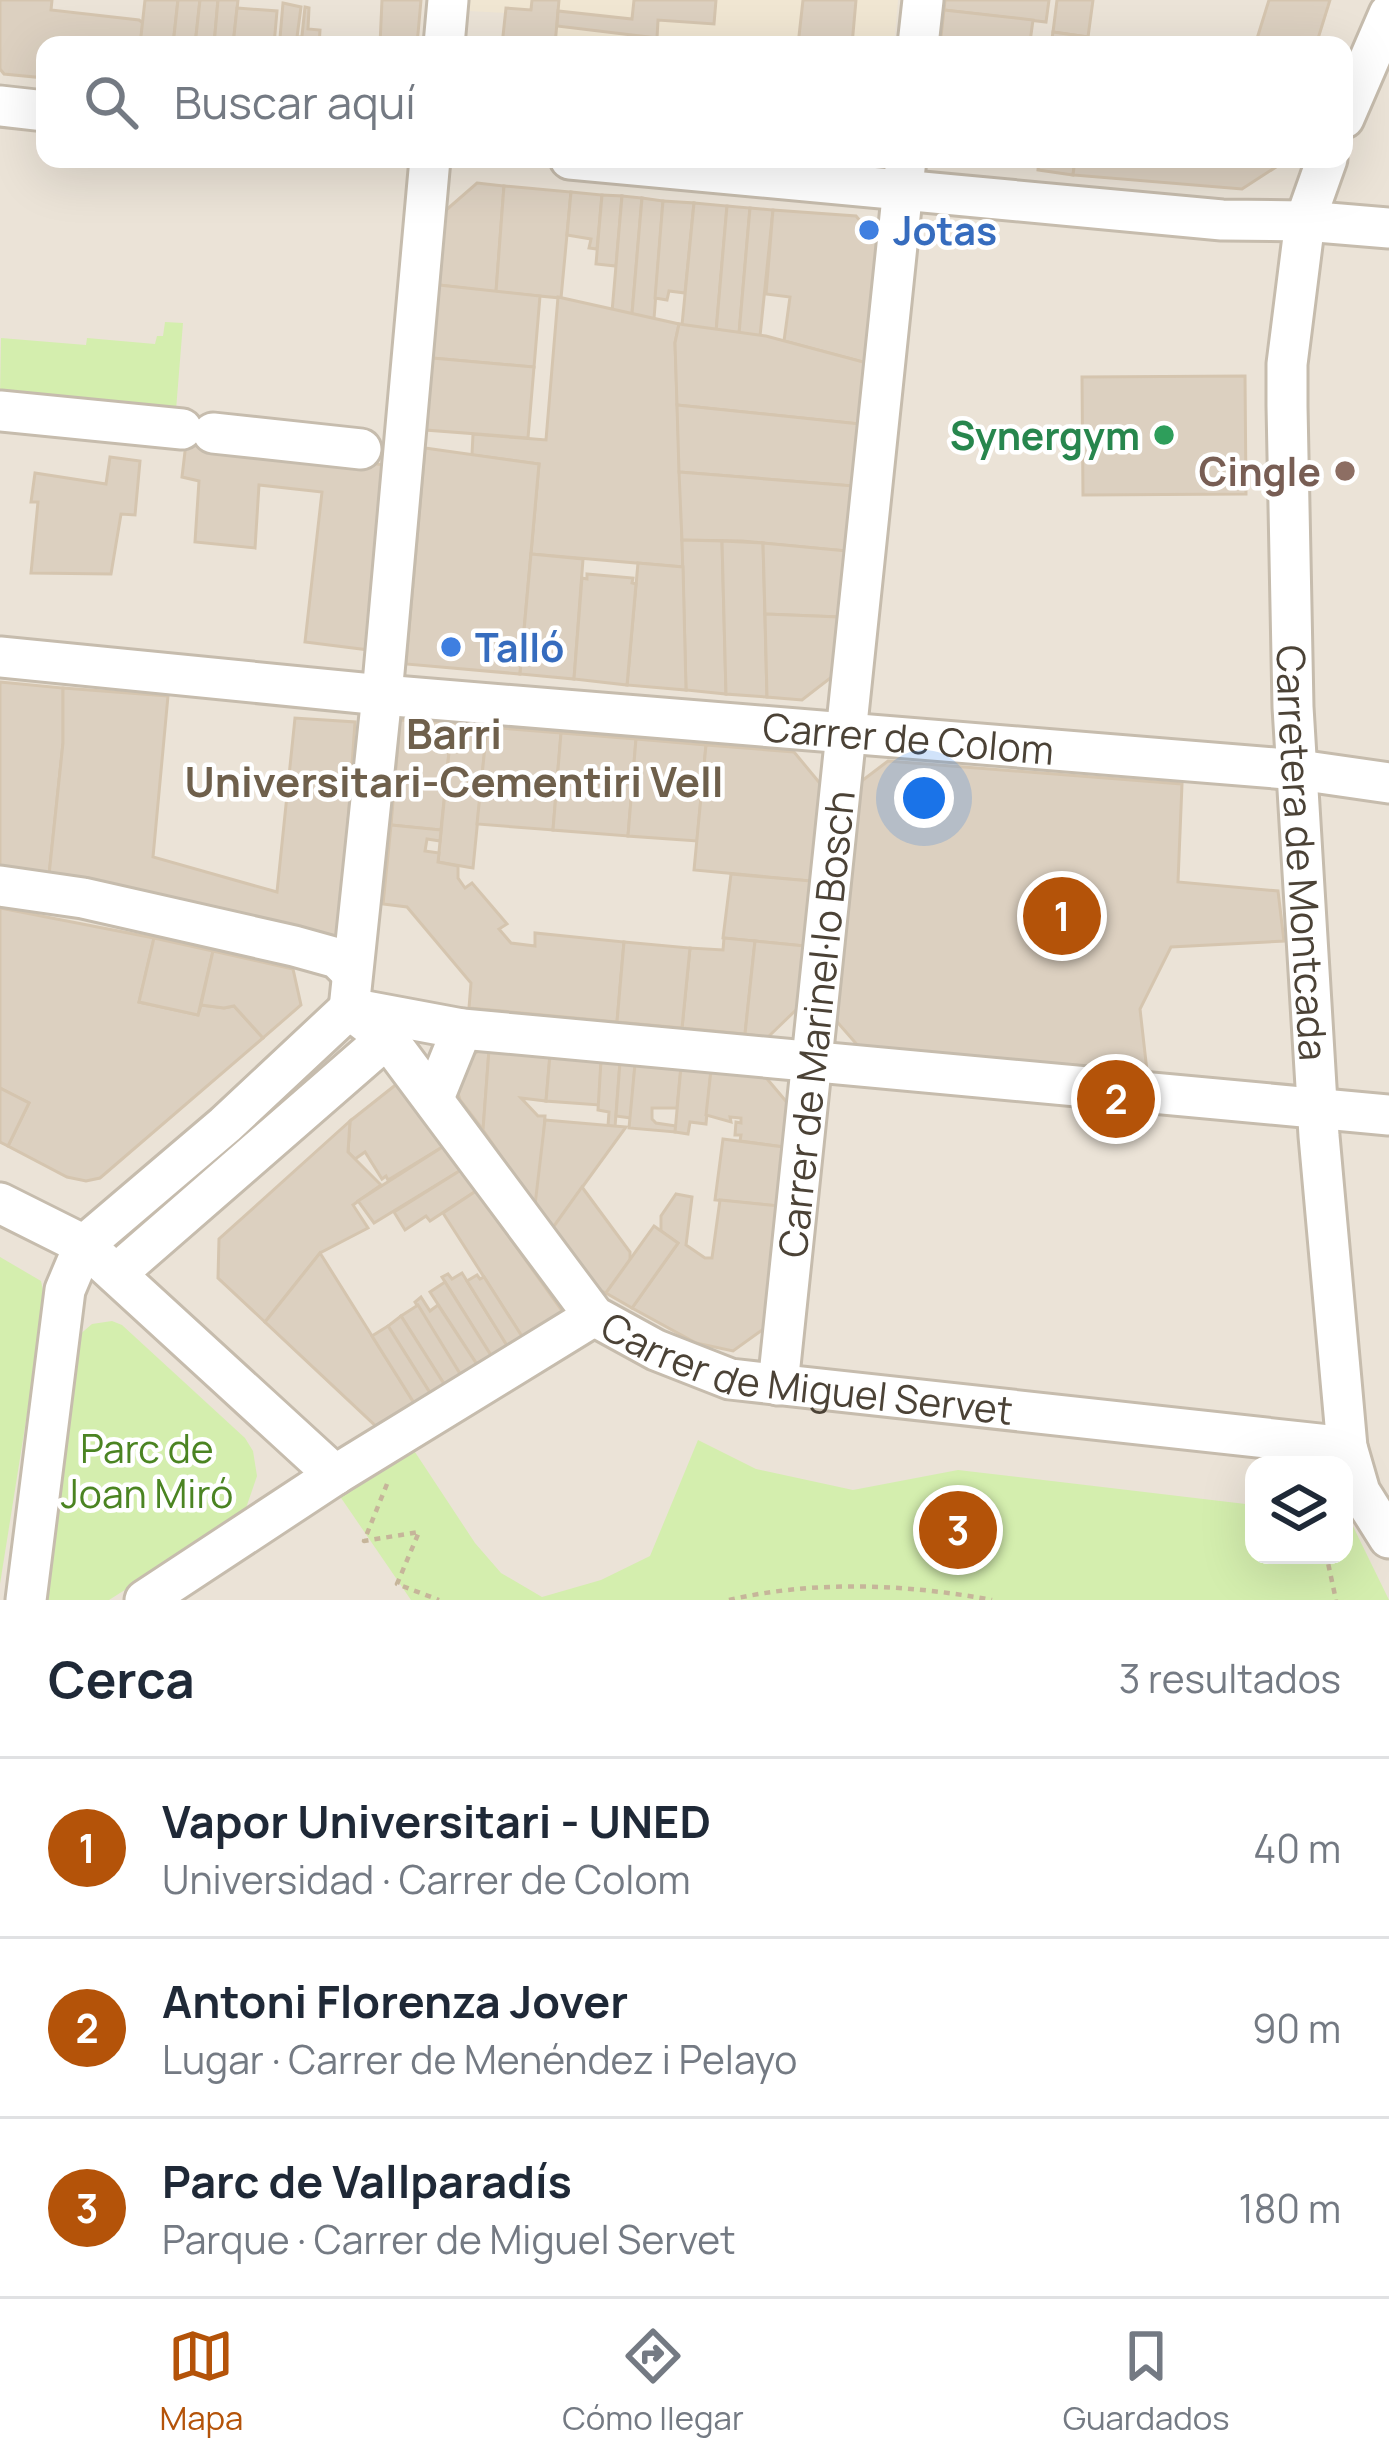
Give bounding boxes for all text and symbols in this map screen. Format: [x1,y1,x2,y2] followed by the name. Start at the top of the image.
[36,36,1353,168] search box
[78,69,144,135] icon: search
[174,71,416,133] text: Buscar aquí
[893,203,997,257] place label: Jotas
[856,217,882,243] marker: Jotas
[950,408,1140,462] place label: Synergym
[1151,422,1177,448] marker: Synergym
[1198,444,1321,498] place label: Cingle
[1332,458,1358,484] marker: Cingle
[475,620,564,674] place label: Talló
[438,634,464,660] marker: Talló
[1265,644,1341,1062] street label: Carretera de Montcada
[761,699,1056,777] street label: Carrer de Colom
[184,704,724,810] district label: Barri Universitari-Cementiri Vell
[894,768,954,828] your location
[764,788,867,1260] street label: Carrer de Marinel·lo Bosch
[1023,871,1101,961] pin: 1
[1077,1054,1155,1144] pin: 2
[592,1298,1016,1437] street label: Carrer de Miguel Servet
[61,1421,233,1520] park label: Parc de Joan Miró
[1245,1456,1353,1564] map controls
[1245,1456,1353,1564] button: layers
[919,1485,997,1575] pin: 3
[48,1644,195,1713] text: Cerca
[1119,1651,1341,1705] text: 3 resultados
[162,1790,711,1852] text: Vapor Universitari - UNED
[78,1821,96,1875] text: 1
[1253,1821,1341,1875] text: 40 m
[162,1852,691,1906] text: Universidad · Carrer de Colom
[162,1970,628,2032] text: Antoni Florenza Jover
[75,2001,99,2055] text: 2
[1252,2001,1341,2055] text: 90 m
[162,2032,797,2086] text: Lugar · Carrer de Menéndez i Pelayo
[162,2150,572,2212] text: Parc de Vallparadís
[76,2181,98,2235] text: 3
[1238,2181,1341,2235] text: 180 m
[162,2212,736,2266] text: Parque · Carrer de Miguel Servet
[159,2323,243,2440] tab: Mapa
[562,2323,744,2440] tab: Cómo llegar
[1063,2323,1230,2440] tab: Guardados

